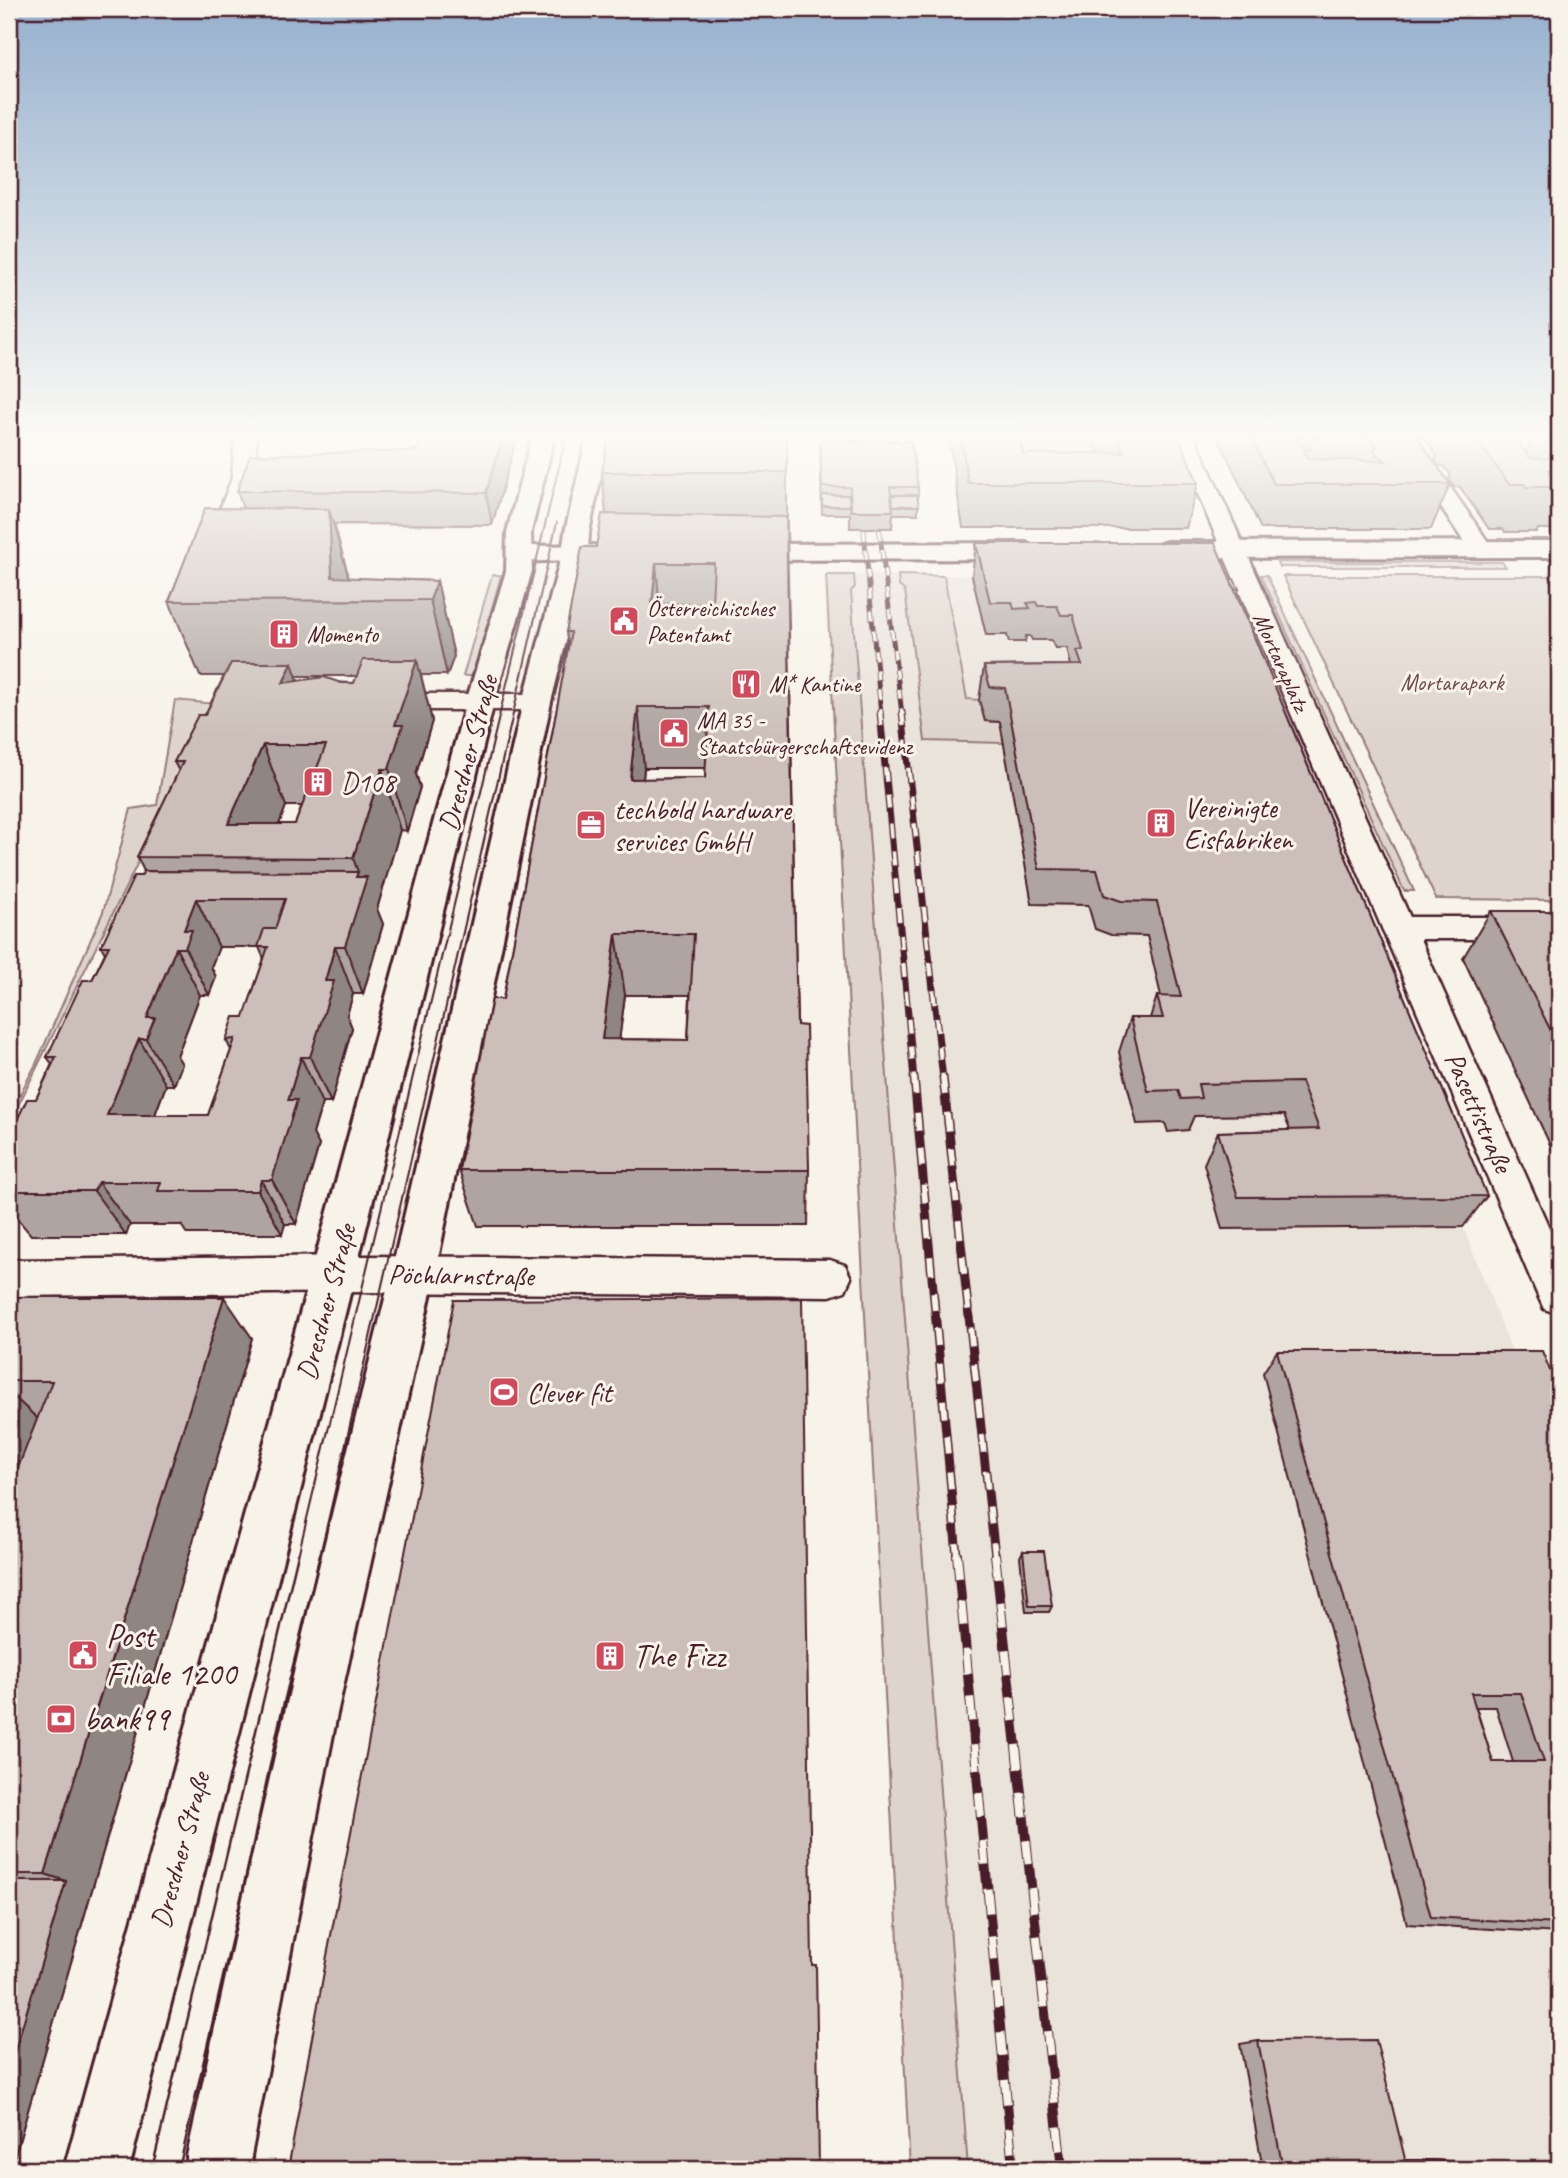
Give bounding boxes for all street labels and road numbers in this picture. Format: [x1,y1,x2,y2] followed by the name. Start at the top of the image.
[1246,608,1317,718] street label: Mortaraplatz
[430,670,506,835] street label: Dresdner Straße
[1437,1046,1522,1179] street label: Pasettistraße
[288,1219,364,1384] street label: Dresdner Straße
[388,1256,536,1294] street label: Pöchlarnstraße
[142,1767,218,1932] street label: Dresdner Straße

